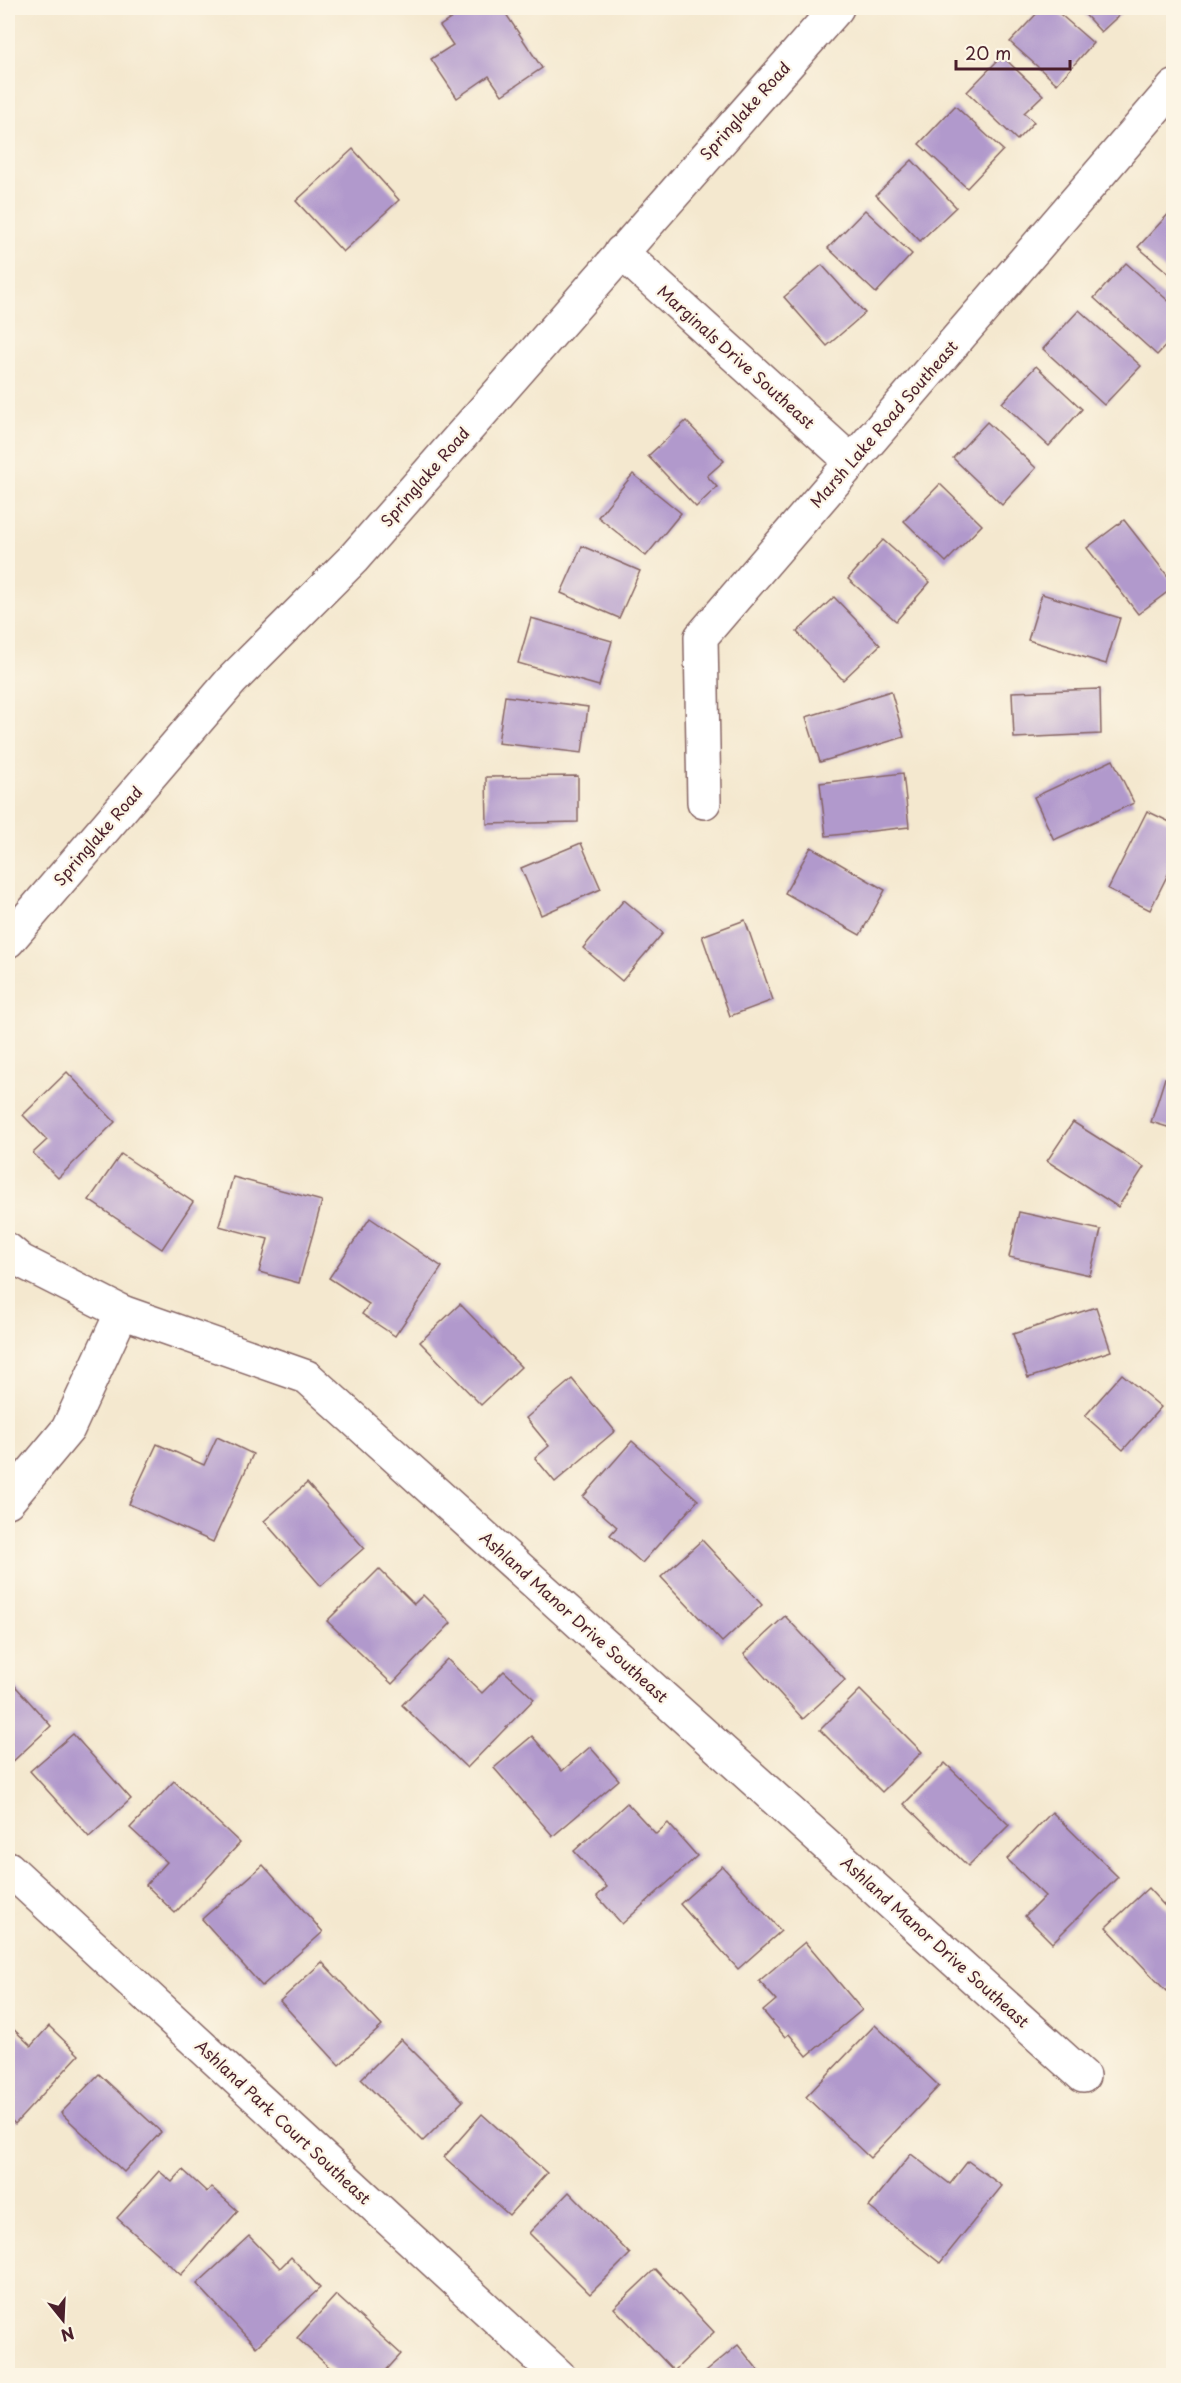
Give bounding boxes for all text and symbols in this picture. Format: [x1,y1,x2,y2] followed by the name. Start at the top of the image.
[956,33,1070,71] scale bar
[965,39,1011,66] text: 20 m
[693,56,795,165] street label: Springlake Road
[653,279,821,434] street label: Marginals Drive Southeast
[804,334,963,512] street label: Marsh Lake Road Southeast
[374,421,474,531] street label: Springlake Road
[47,780,147,890] street label: Springlake Road
[475,1525,674,1708] street label: Ashland Manor Drive Southeast
[836,1850,1035,2033] street label: Ashland Manor Drive Southeast
[190,2033,377,2209] street label: Ashland Park Court Southeast
[33,2290,93,2350] north arrow
[58,2322,78,2349] text: N

